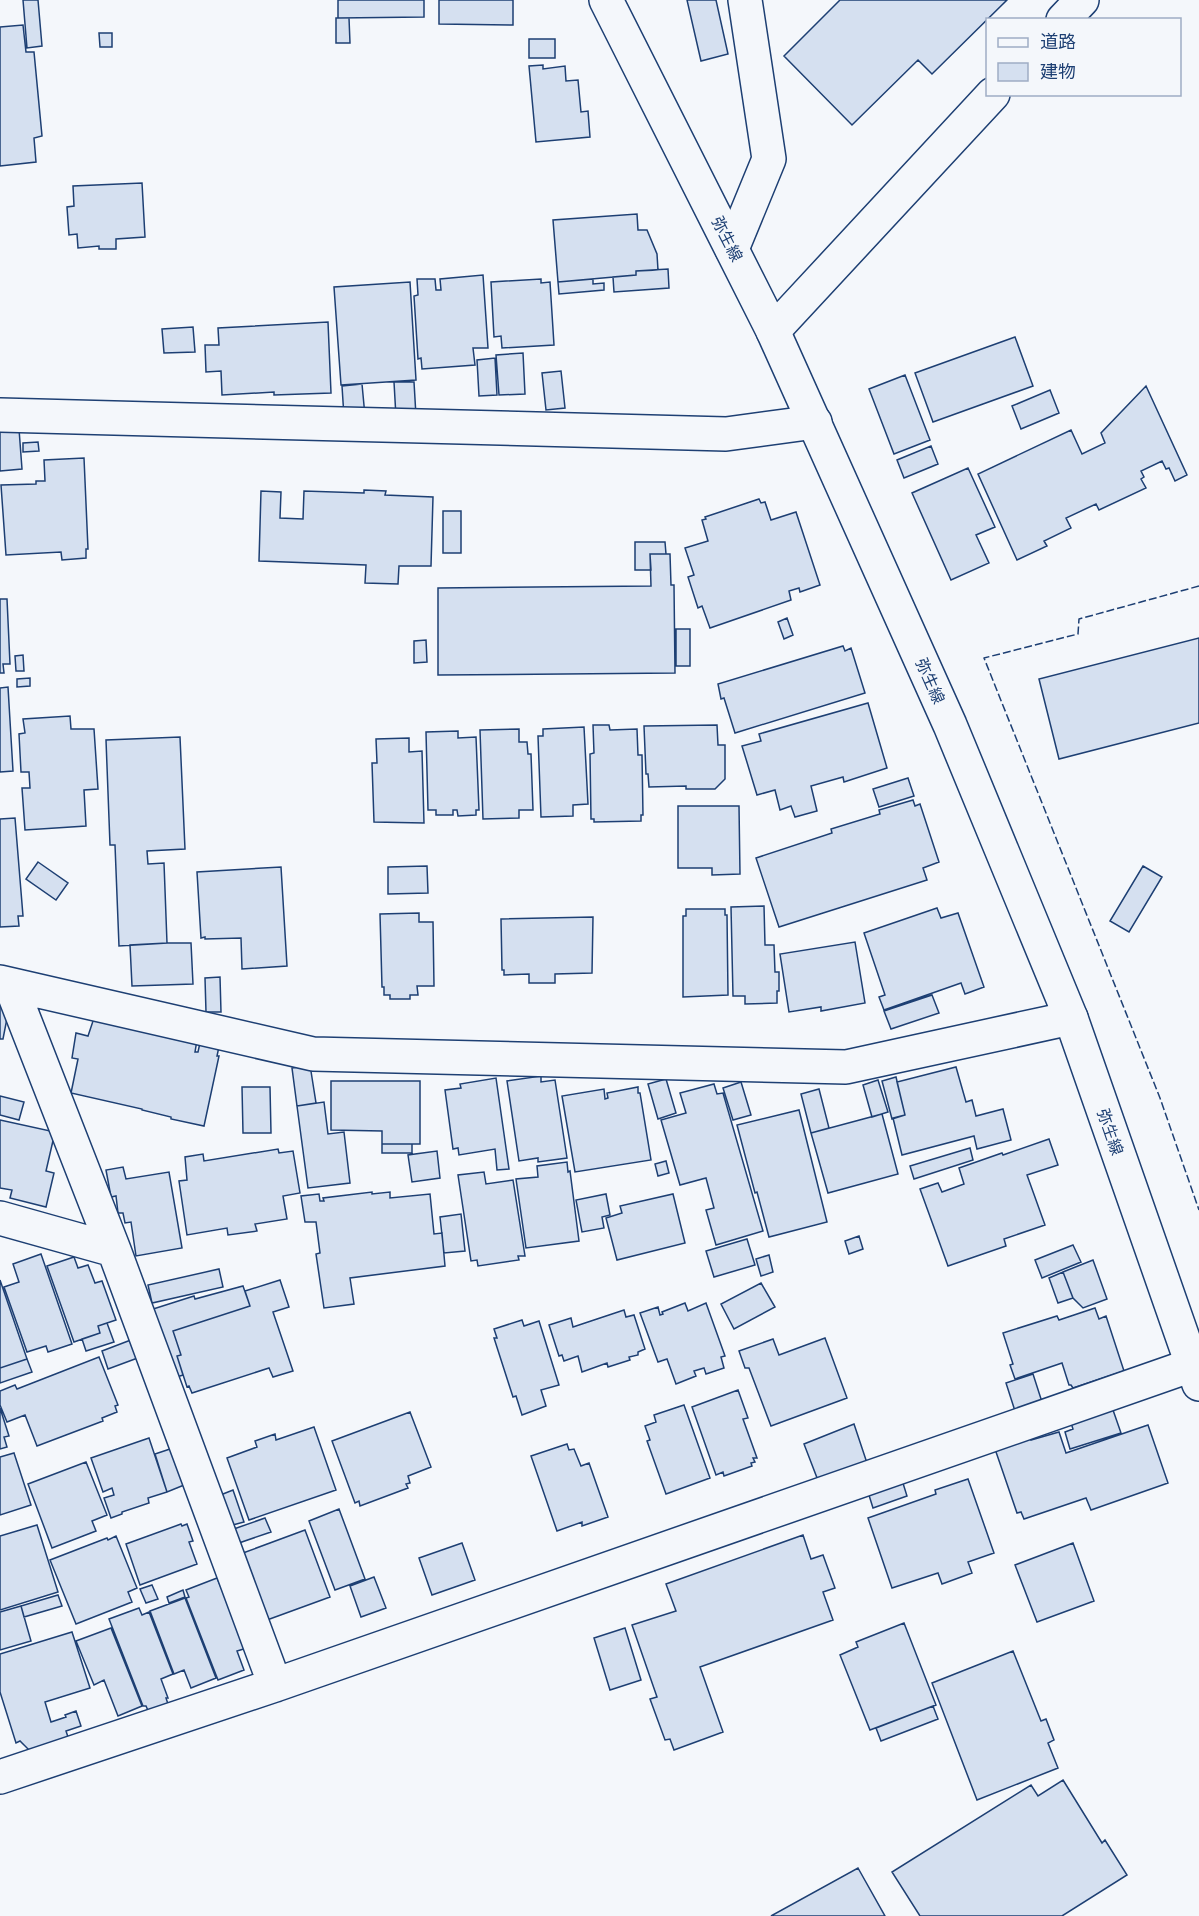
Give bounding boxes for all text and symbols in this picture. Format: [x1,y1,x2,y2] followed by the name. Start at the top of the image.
[986,18,1181,96] legend
[1040,31,1076,52] text: 道路
[1040,61,1076,82] text: 建物
[708,213,746,265] street label: 弥生線
[912,655,948,707] street label: 弥生線
[1093,1106,1127,1158] street label: 弥生線

